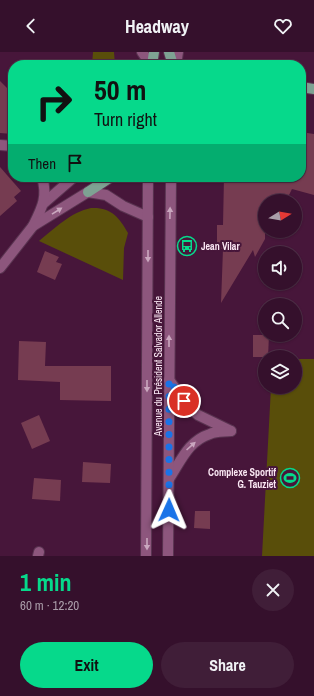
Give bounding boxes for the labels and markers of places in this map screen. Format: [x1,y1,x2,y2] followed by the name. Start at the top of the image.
[176,235,198,257] bus stop icon: Jean Vilar
[201,240,240,253] place label: Jean Vilar
[167,384,201,418] pin
[208,466,276,491] place label: Complexe Sportif G. Tauziet
[279,467,301,489] sports icon: Complexe Sportif G. Tauziet

